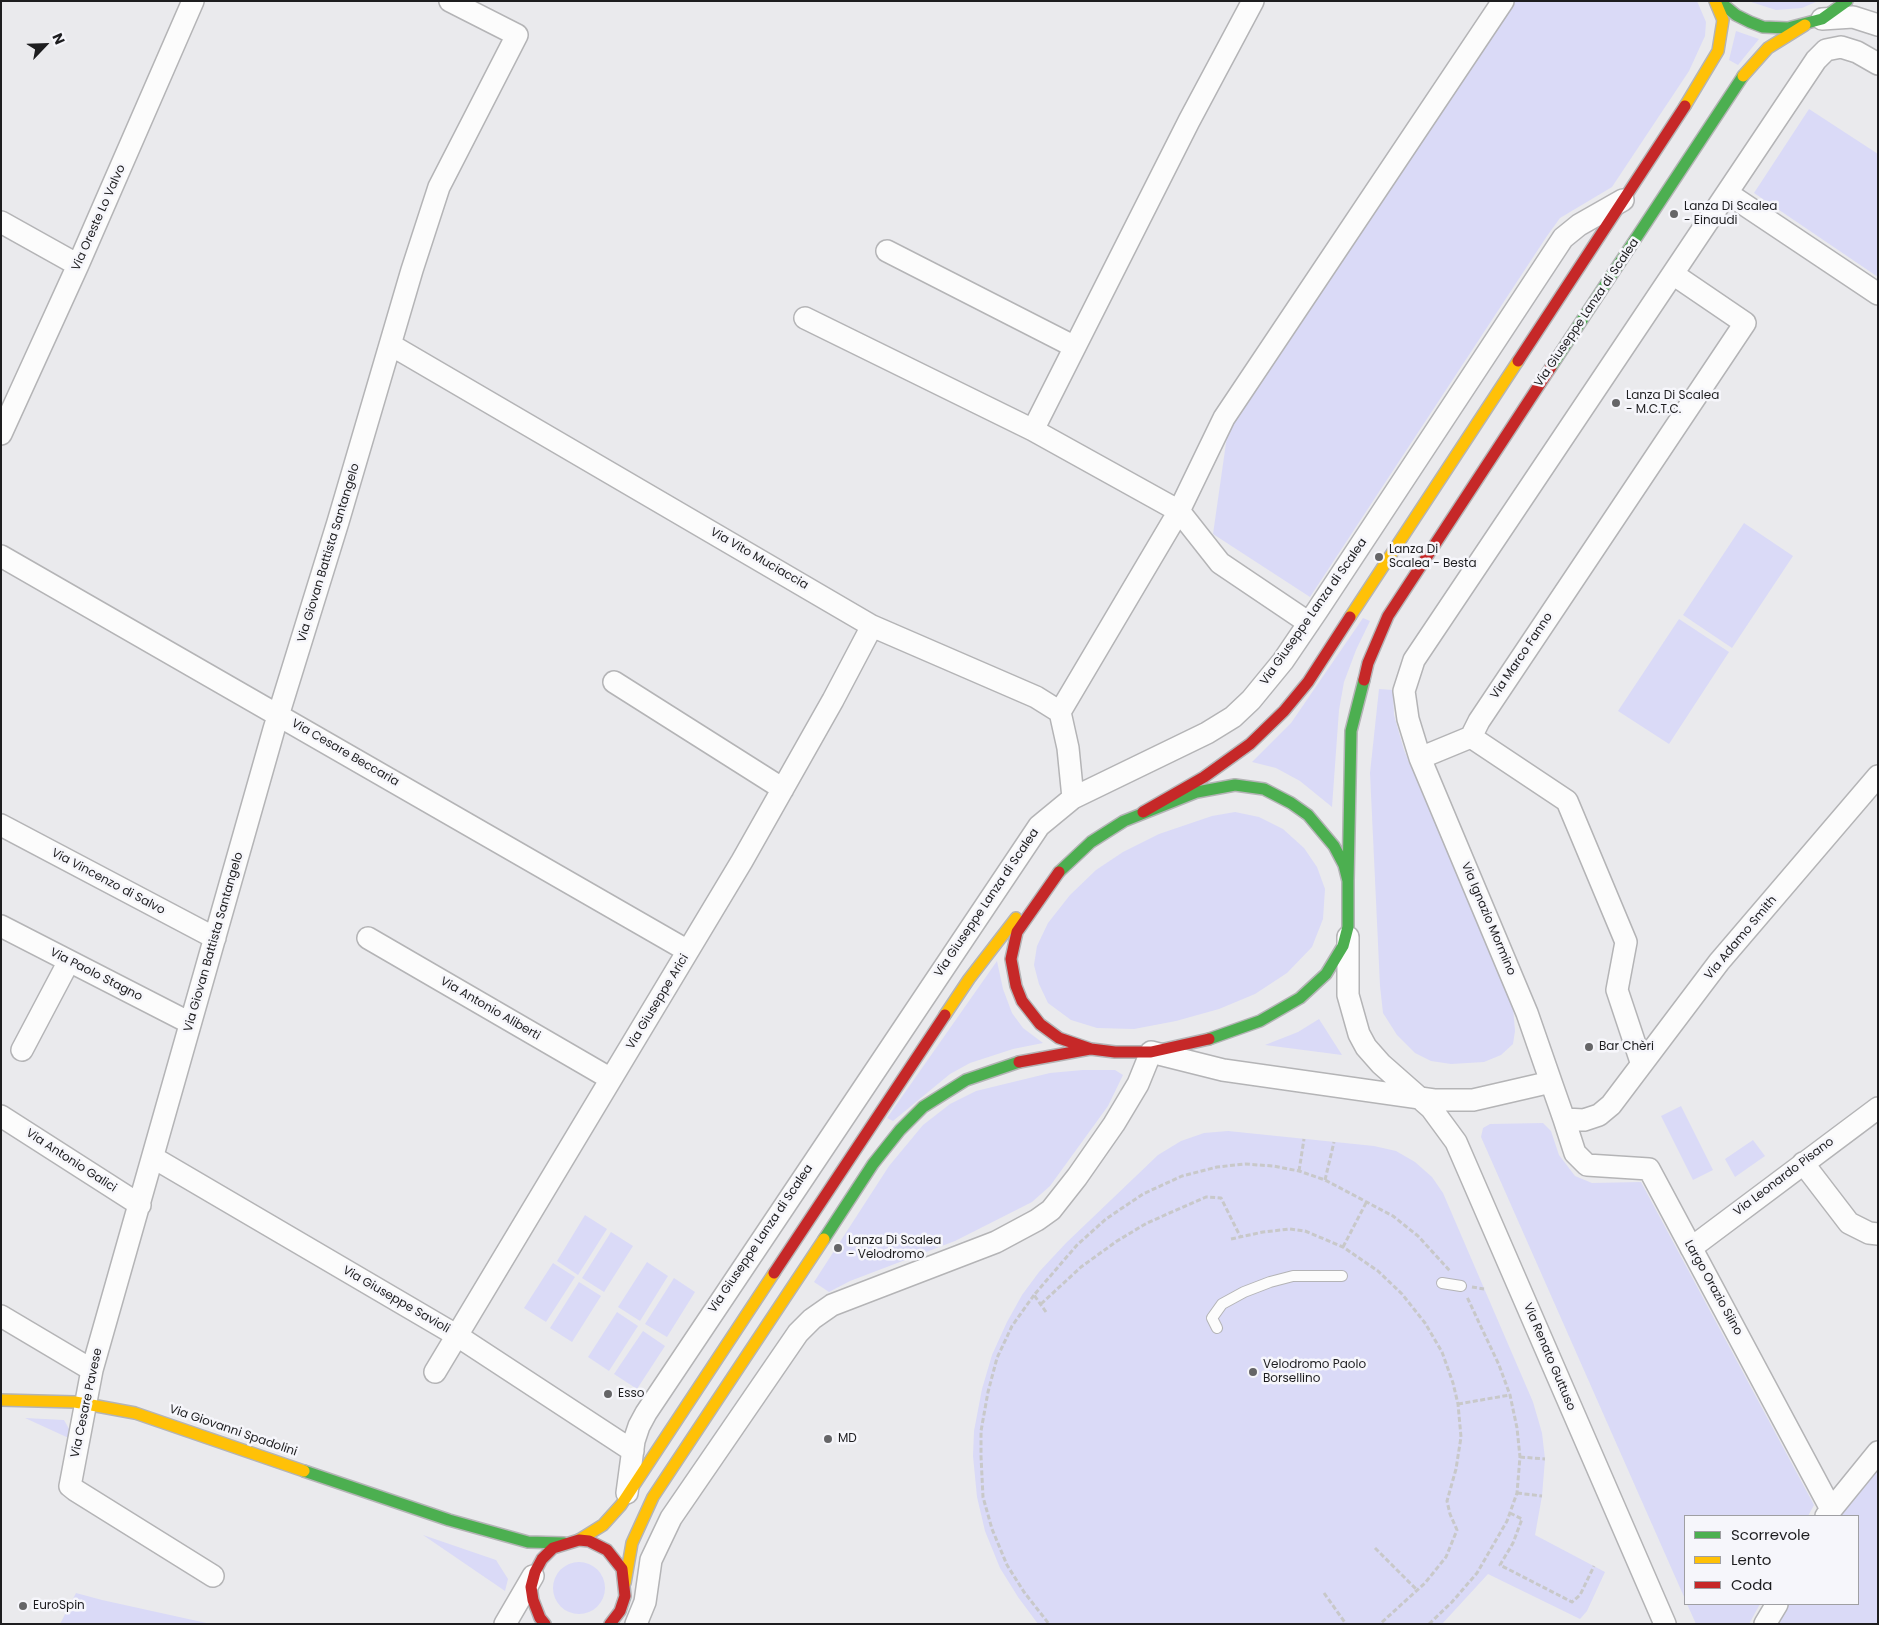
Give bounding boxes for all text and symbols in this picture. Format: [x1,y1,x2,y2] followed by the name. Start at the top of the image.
[20,20,70,70] north arrow
[47,30,70,48] text: N
[69,163,129,273] street label: Via Oreste Lo Valvo
[1684,200,1777,228] place label: Lanza Di Scalea - Einaudi
[1668,208,1680,220] marker: Lanza Di Scalea - Einaudi
[1532,236,1642,390] street label: Via Giuseppe Lanza di Scalea
[1626,389,1719,417] place label: Lanza Di Scalea - M.C.T.C.
[1610,397,1622,409] marker: Lanza Di Scalea - M.C.T.C.
[295,462,363,644] street label: Via Giovan Battista Santangelo
[707,525,811,593] street label: Via Vito Muciaccia
[1258,536,1370,688] street label: Via Giuseppe Lanza di Scalea
[1389,543,1477,571] place label: Lanza Di Scalea - Besta
[1373,551,1385,563] marker: Lanza Di Scalea - Besta
[1488,610,1556,702] street label: Via Marco Fanno
[289,716,401,790] street label: Via Cesare Beccaria
[932,826,1042,980] street label: Via Giuseppe Lanza di Scalea
[49,846,167,918] street label: Via Vincenzo di Salvo
[181,850,247,1034] street label: Via Giovan Battista Santangelo
[1458,860,1518,978] street label: Via Ignazio Mormino
[1702,893,1780,983] street label: Via Adamo Smith
[47,945,145,1005] street label: Via Paolo Stagno
[624,952,692,1052] street label: Via Giuseppe Arici
[437,975,543,1043] street label: Via Antonio Aliberti
[1599,1040,1654,1054] place label: Bar Chèri
[1583,1041,1595,1053] marker: Bar Chèri
[23,1126,119,1196] street label: Via Antonio Galici
[1731,1135,1837,1219] street label: Via Leonardo Pisano
[706,1162,816,1316] street label: Via Giuseppe Lanza di Scalea
[848,1234,941,1262] place label: Lanza Di Scalea - Velodromo
[1681,1238,1745,1338] street label: Largo Orazio Siino
[832,1242,844,1254] marker: Lanza Di Scalea - Velodromo
[340,1263,452,1337] street label: Via Giuseppe Savioli
[1520,1301,1578,1413] street label: Via Renato Guttuso
[68,1347,106,1459] street label: Via Cesare Pavese
[1263,1358,1366,1386] place label: Velodromo Paolo Borsellino
[1247,1366,1259,1378] marker: Velodromo Paolo Borsellino
[618,1387,644,1401] place label: Esso
[602,1388,614,1400] marker: Esso
[167,1402,299,1460] street label: Via Giovanni Spadolini
[838,1432,857,1446] place label: MD
[822,1433,834,1445] marker: MD
[1684,1515,1859,1605] legend
[1731,1524,1810,1545] text: Scorrevole
[1731,1549,1771,1570] text: Lento
[1731,1574,1772,1595] text: Coda
[33,1599,85,1613] place label: EuroSpin
[17,1600,29,1612] marker: EuroSpin

